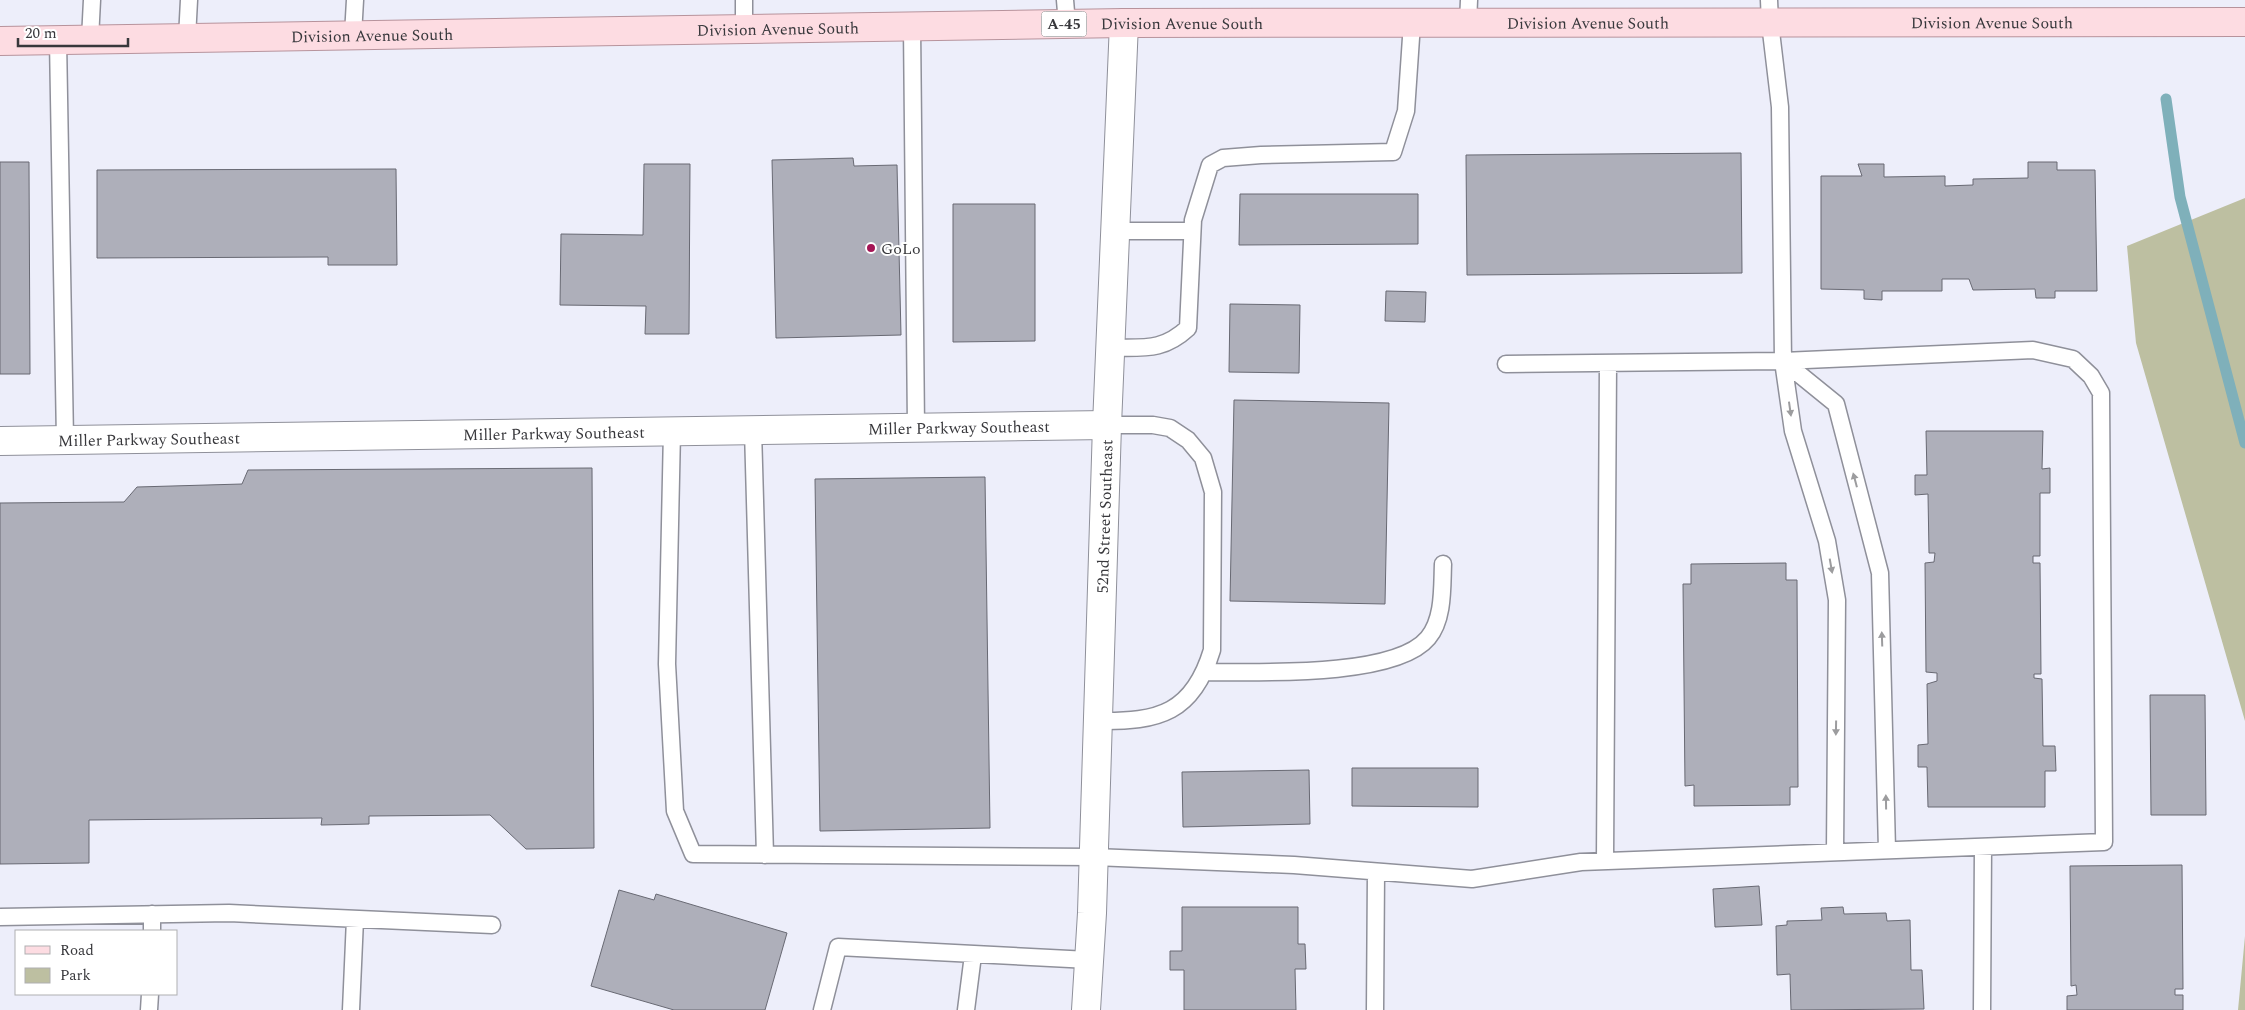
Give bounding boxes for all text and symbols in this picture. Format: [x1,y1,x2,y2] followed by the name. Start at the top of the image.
[1911,11,2073,35] street label: Division Avenue South
[1042,12,1086,36] road number: A-45
[1101,12,1263,36] street label: Division Avenue South
[1507,12,1669,36] street label: Division Avenue South
[18,15,128,47] scale bar
[697,16,859,43] street label: Division Avenue South
[25,22,57,45] text: 20 m
[291,23,453,49] street label: Division Avenue South
[881,237,921,261] place label: GoLo
[865,242,877,254] marker: GoLo
[1786,401,1794,417] one-way arrow
[868,415,1050,441] street label: Miller Parkway Southeast
[463,421,645,447] street label: Miller Parkway Southeast
[58,427,240,453] street label: Miller Parkway Southeast
[1091,439,1120,594] street label: 52nd Street Southeast
[1851,472,1859,487] one-way arrow
[1828,558,1836,574] one-way arrow
[1877,631,1885,647] one-way arrow
[1832,720,1840,736] one-way arrow
[1882,793,1890,809] one-way arrow
[15,930,178,995] legend
[60,939,94,962] text: Road
[60,964,91,987] text: Park

